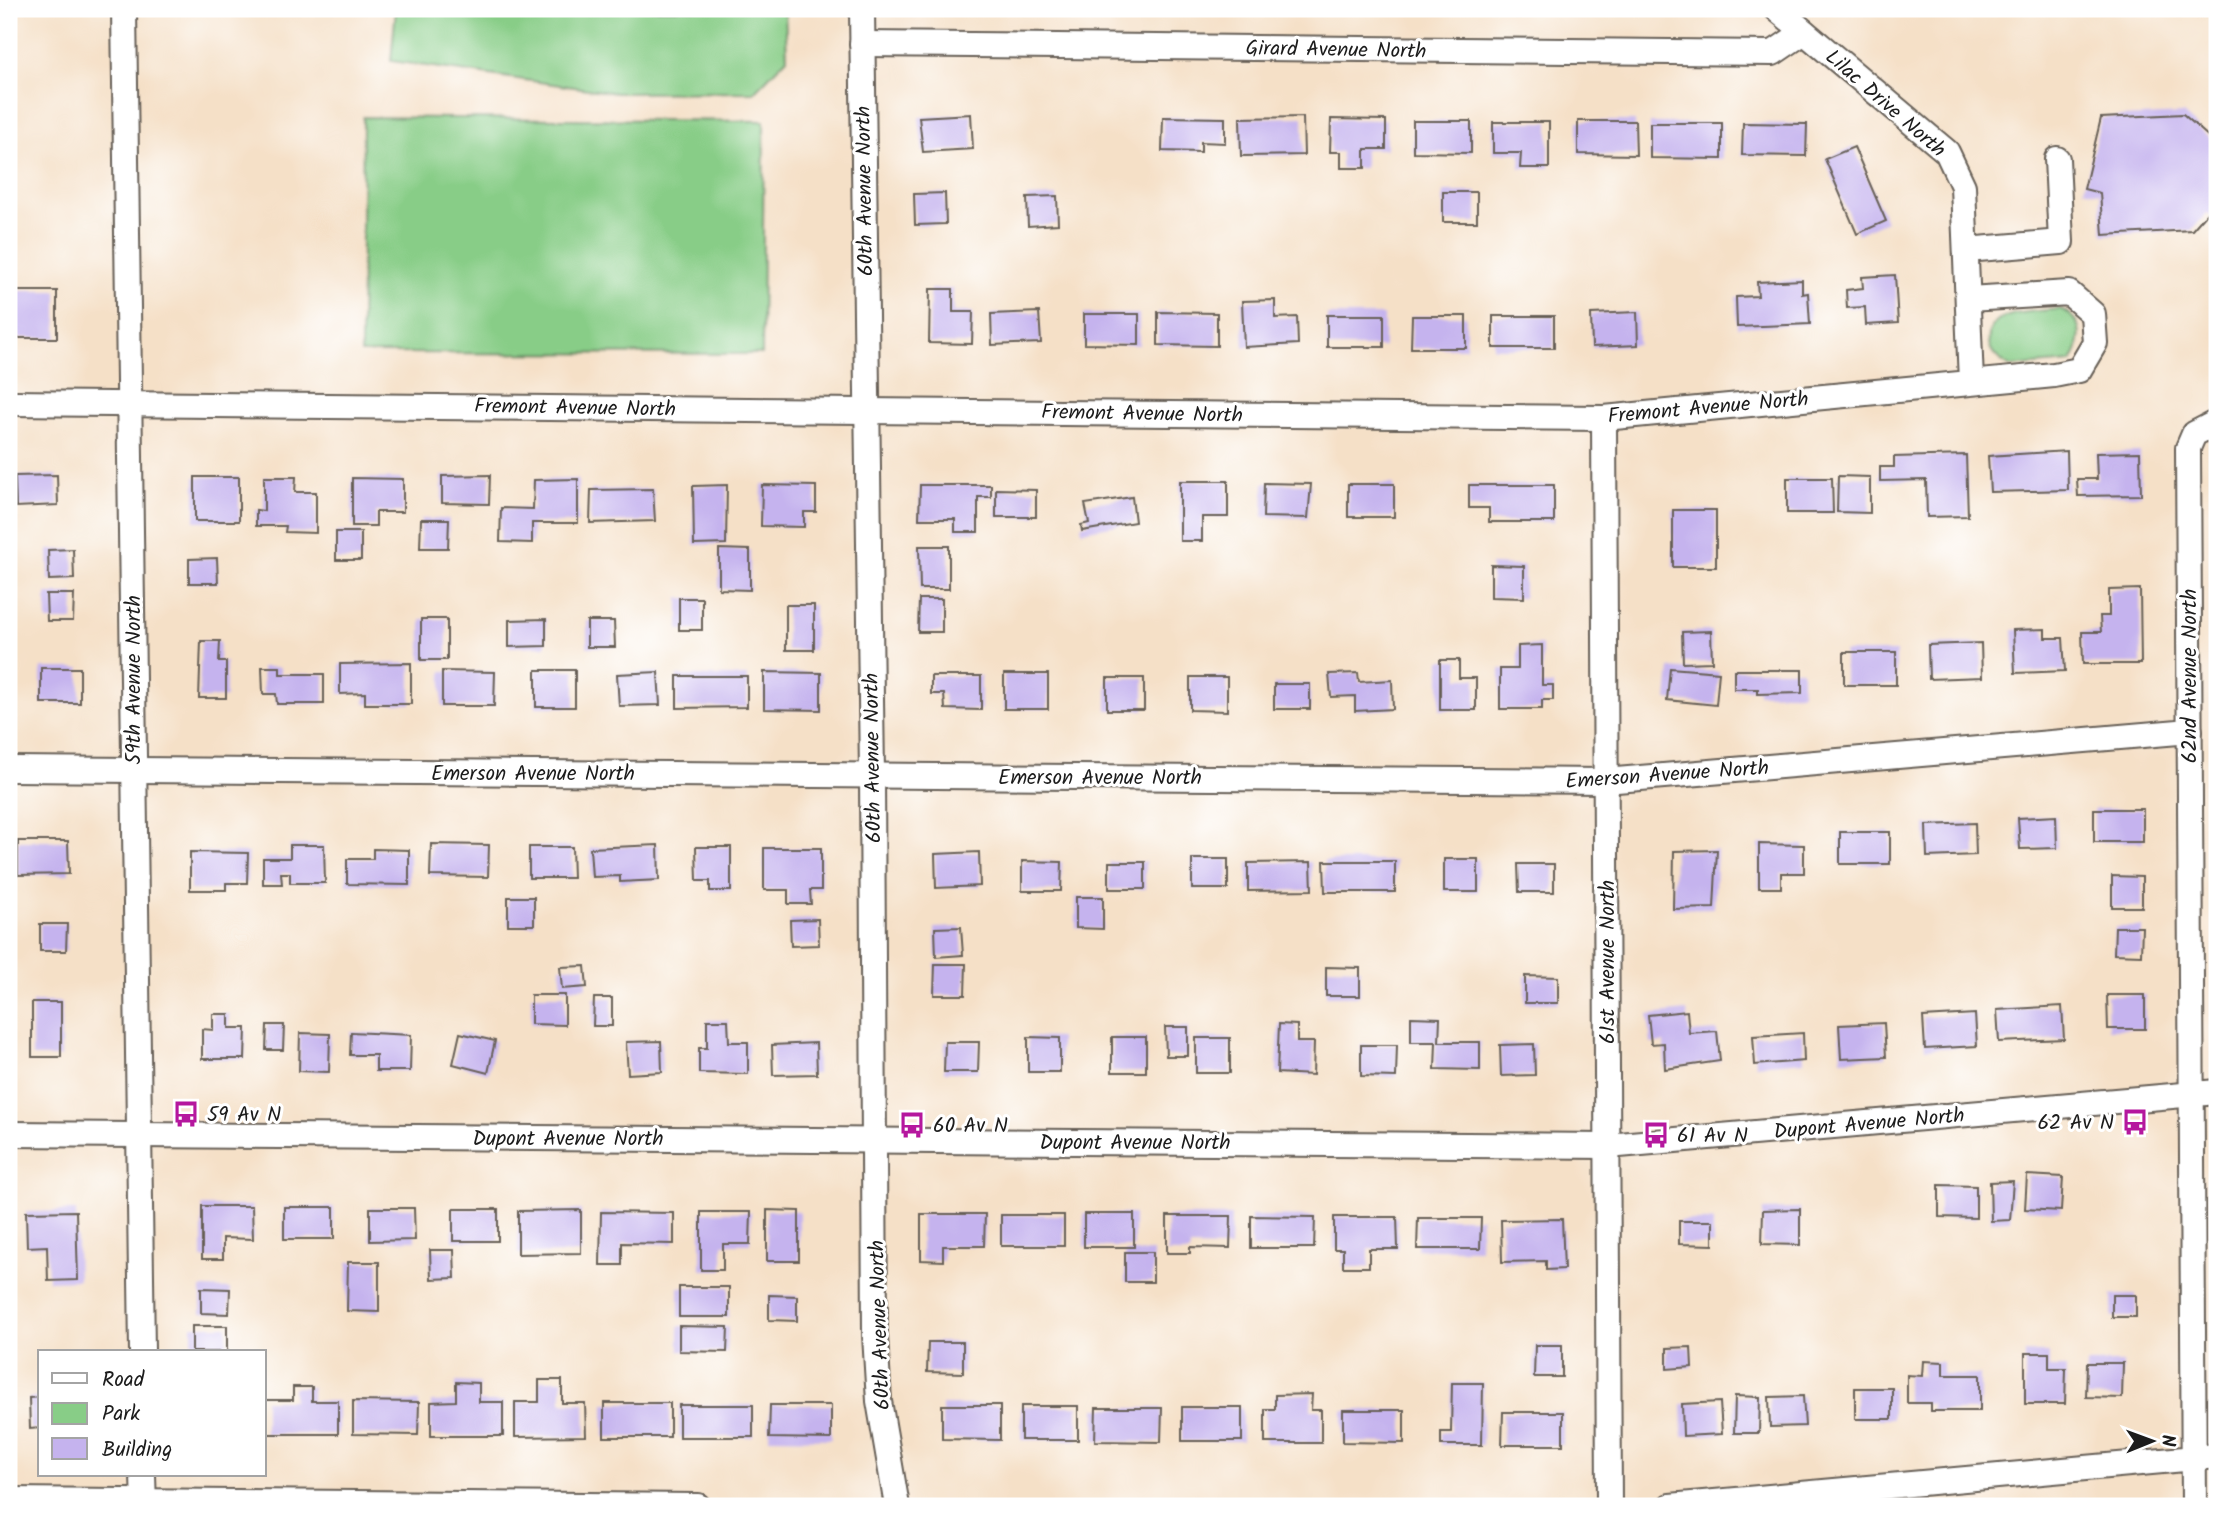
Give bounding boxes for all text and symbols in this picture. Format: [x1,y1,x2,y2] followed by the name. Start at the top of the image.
[1245,32,1427,69] street label: Girard Avenue North
[1817,42,1953,166] street label: Lilac Drive North
[848,106,883,276] street label: 60th Avenue North
[1606,383,1810,434] street label: Fremont Avenue North
[474,390,676,427] street label: Fremont Avenue North
[1041,396,1243,433] street label: Fremont Avenue North
[2174,589,2207,763] street label: 62nd Avenue North
[118,595,151,765] street label: 59th Avenue North
[856,673,891,843] street label: 60th Avenue North
[1564,752,1770,799] street label: Emerson Avenue North
[431,758,635,791] street label: Emerson Avenue North
[998,762,1202,795] street label: Emerson Avenue North
[1592,880,1625,1044] street label: 61st Avenue North
[171,1099,201,1129] bus stop icon: 59 Av N
[207,1099,281,1132] place label: 59 Av N
[1772,1100,1966,1149] street label: Dupont Avenue North
[2037,1107,2114,1140] place label: 62 Av N
[2120,1107,2150,1137] bus stop icon: 62 Av N
[897,1110,927,1140] bus stop icon: 60 Av N
[933,1110,1008,1143] place label: 60 Av N
[1641,1120,1671,1150] bus stop icon: 61 Av N
[1677,1120,1748,1153] place label: 61 Av N
[472,1123,664,1156] street label: Dupont Avenue North
[1039,1127,1231,1160] street label: Dupont Avenue North
[861,1239,900,1411] street label: 60th Avenue North
[38,1350,266,1476] legend
[102,1364,145,1397] text: Road
[102,1398,140,1431] text: Park
[2118,1406,2188,1476] north arrow
[102,1434,172,1467] text: Building
[2152,1434,2182,1447] text: N

